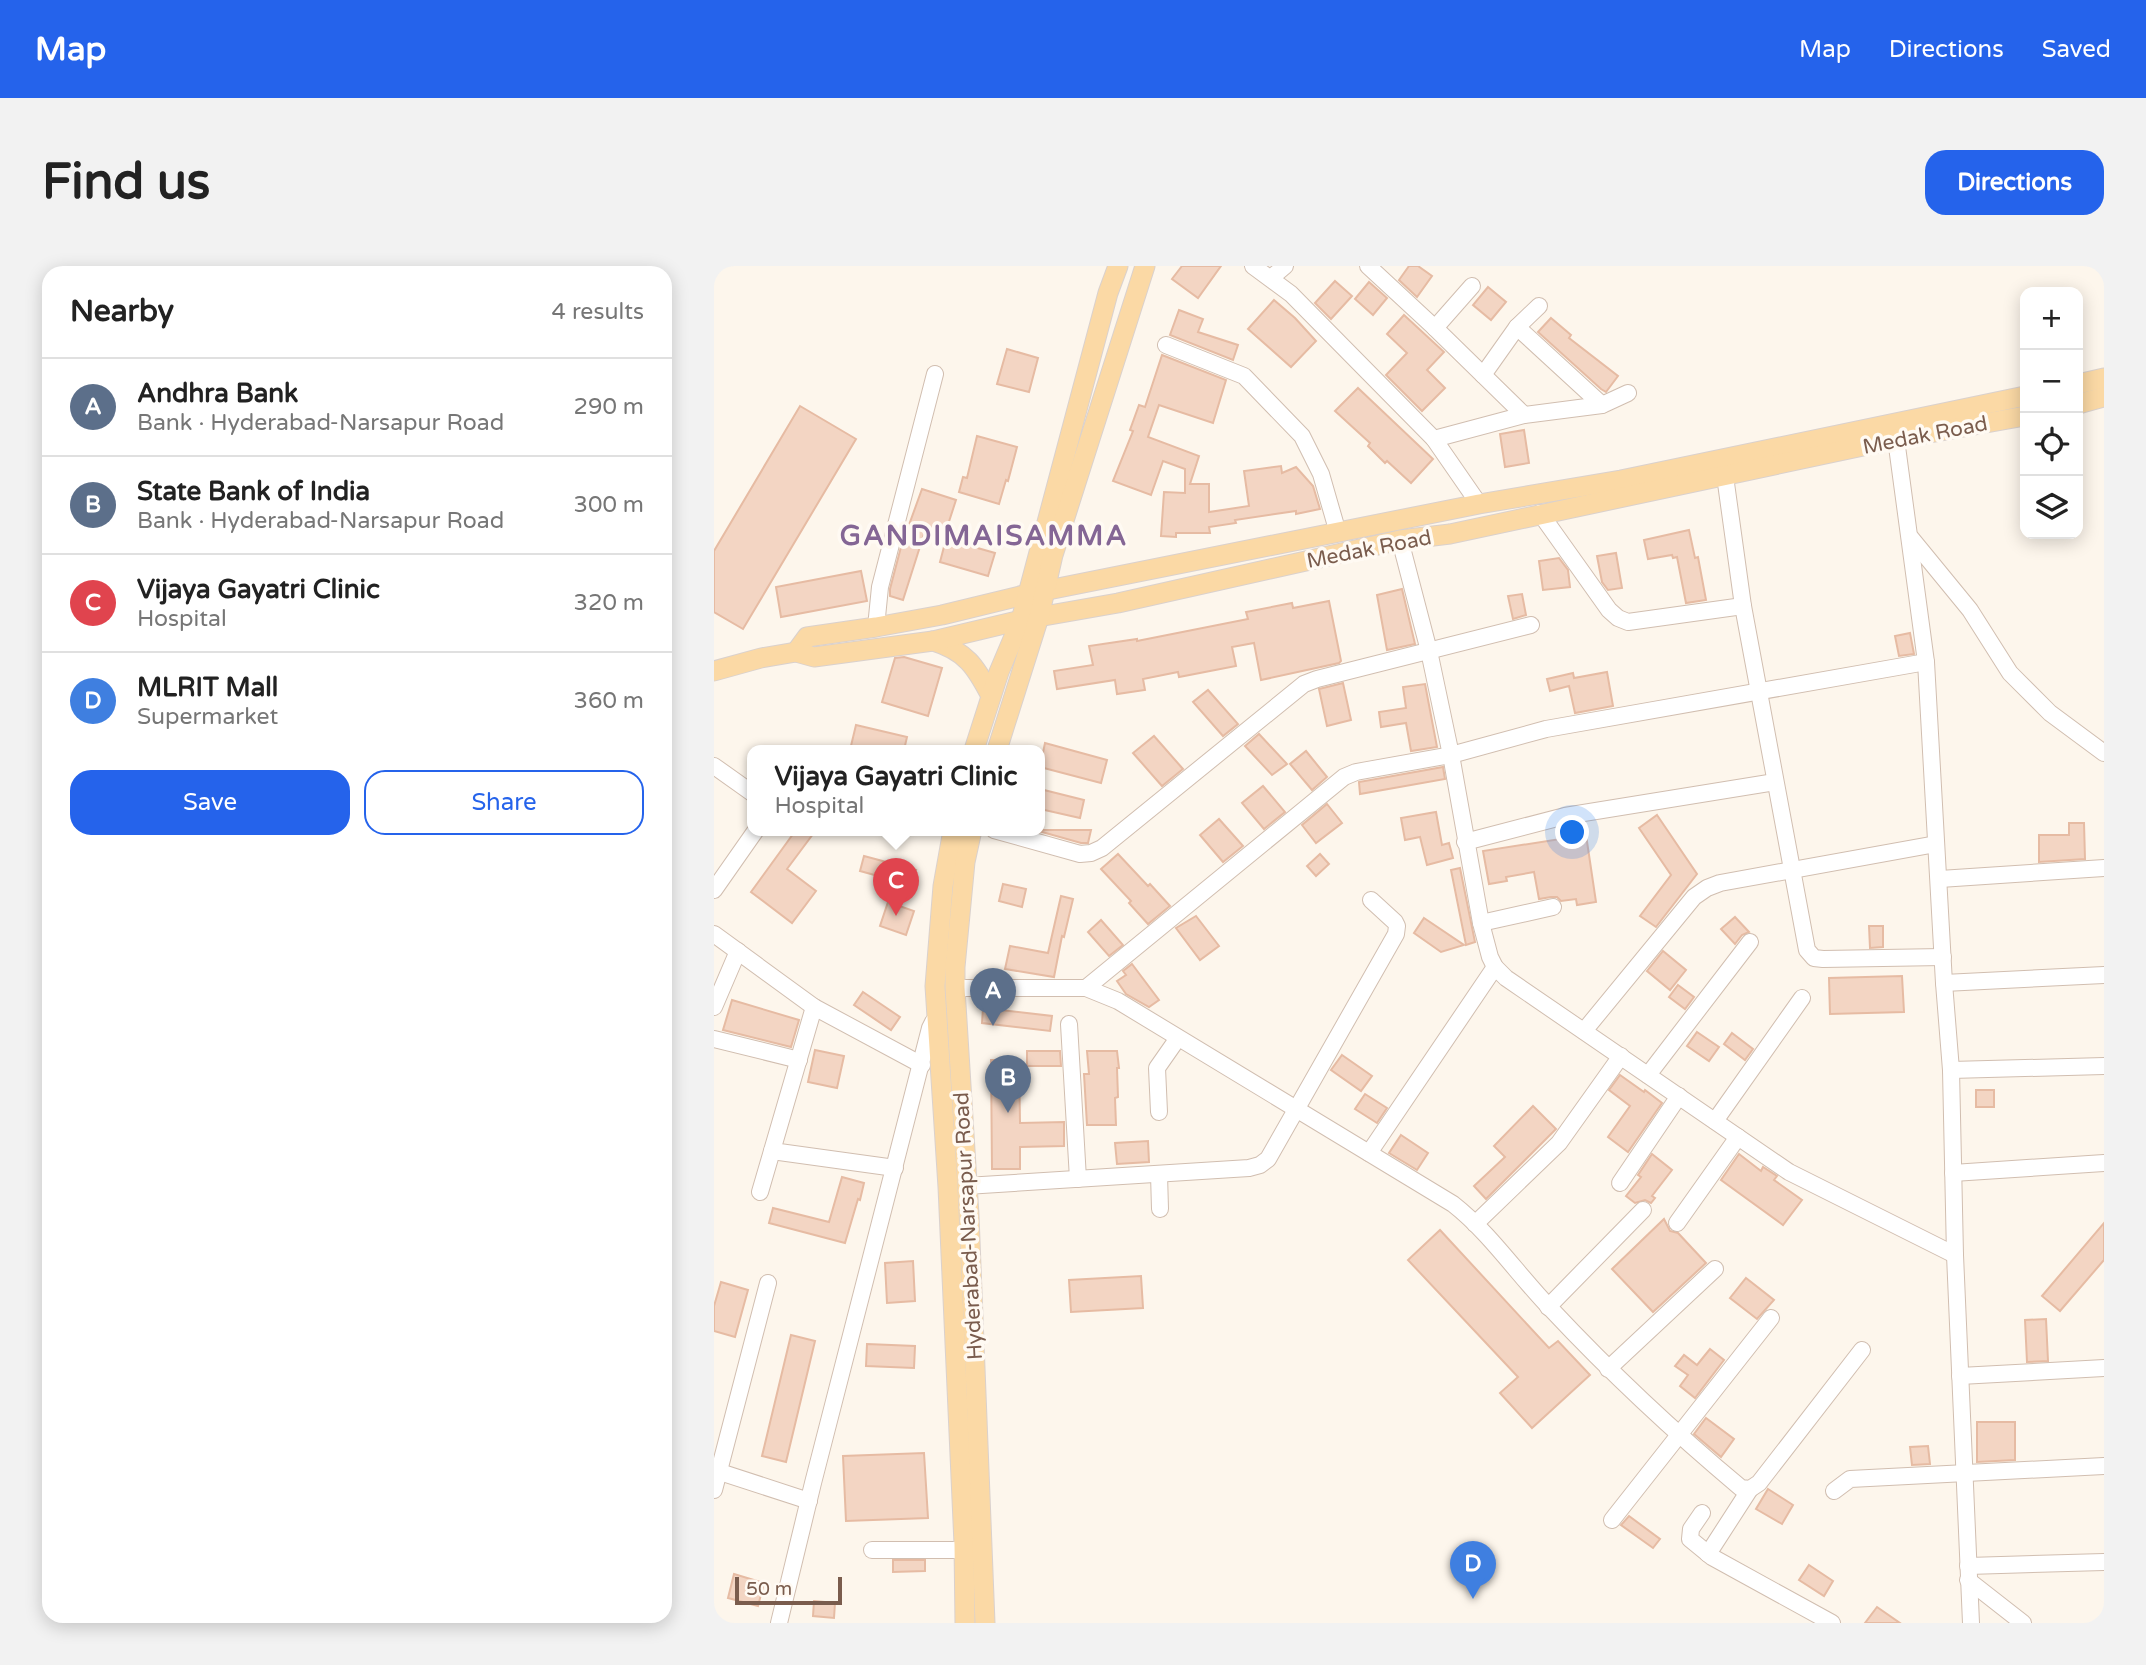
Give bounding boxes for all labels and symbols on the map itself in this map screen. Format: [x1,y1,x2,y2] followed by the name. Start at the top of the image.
[1861,411,1990,460] street label: Medak Road
[840,519,1128,553] district label: GANDIMAISAMMA
[1305,525,1434,574] street label: Medak Road
[1555,815,1589,849] your location
[873,858,919,916] pin: C
[970,968,1016,1026] pin: A
[985,1055,1031,1113] pin: B
[949,1091,988,1361] street label: Hyderabad-Narsapur Road
[1450,1541,1496,1599] pin: D
[735,1574,842,1606] scale bar

